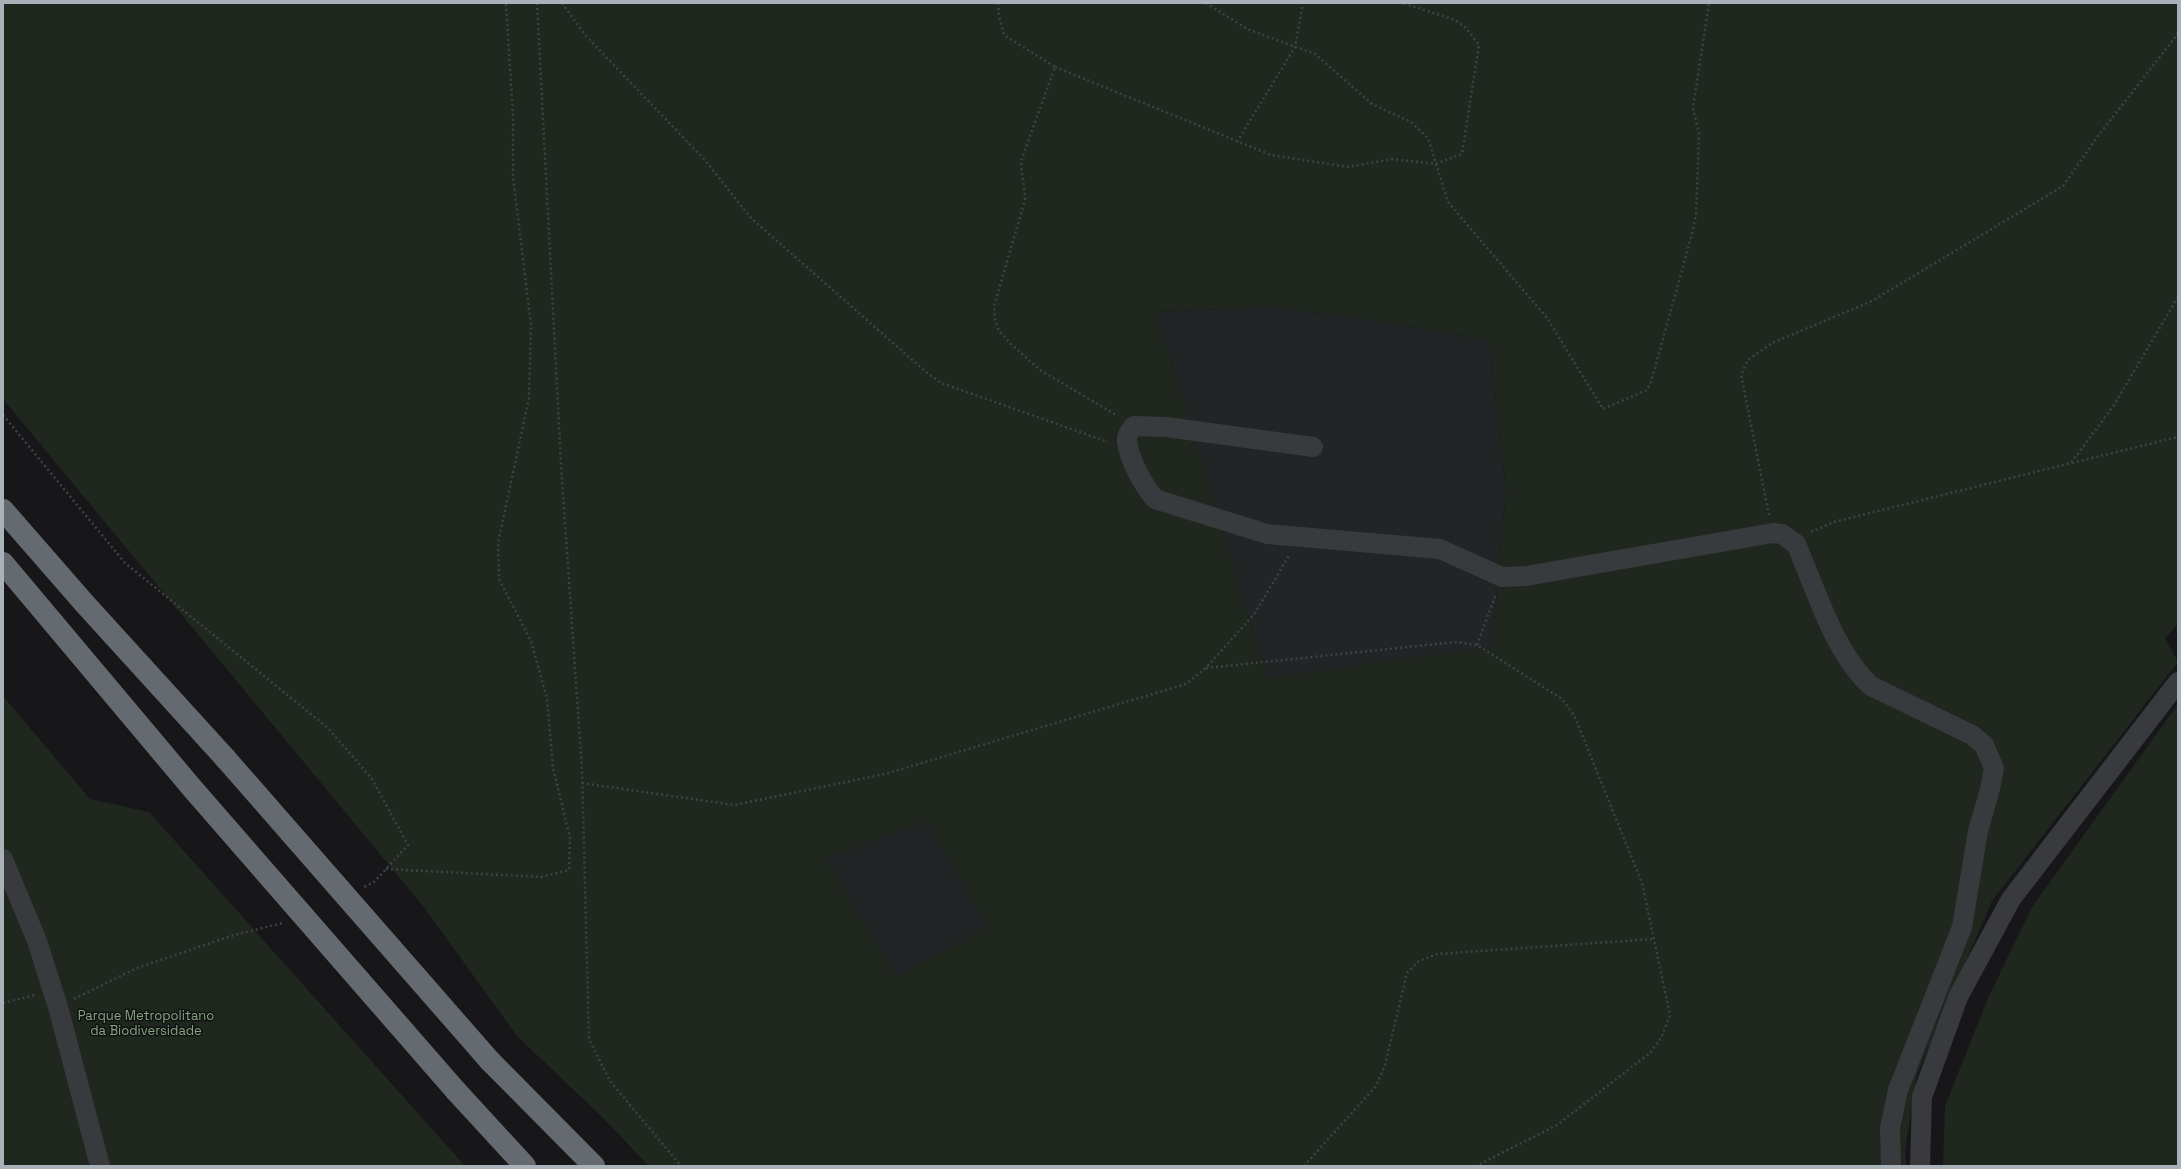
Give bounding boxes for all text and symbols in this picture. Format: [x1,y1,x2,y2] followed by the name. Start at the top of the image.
[78,1007,214,1039] park label: Parque Metropolitano da Biodiversidade

